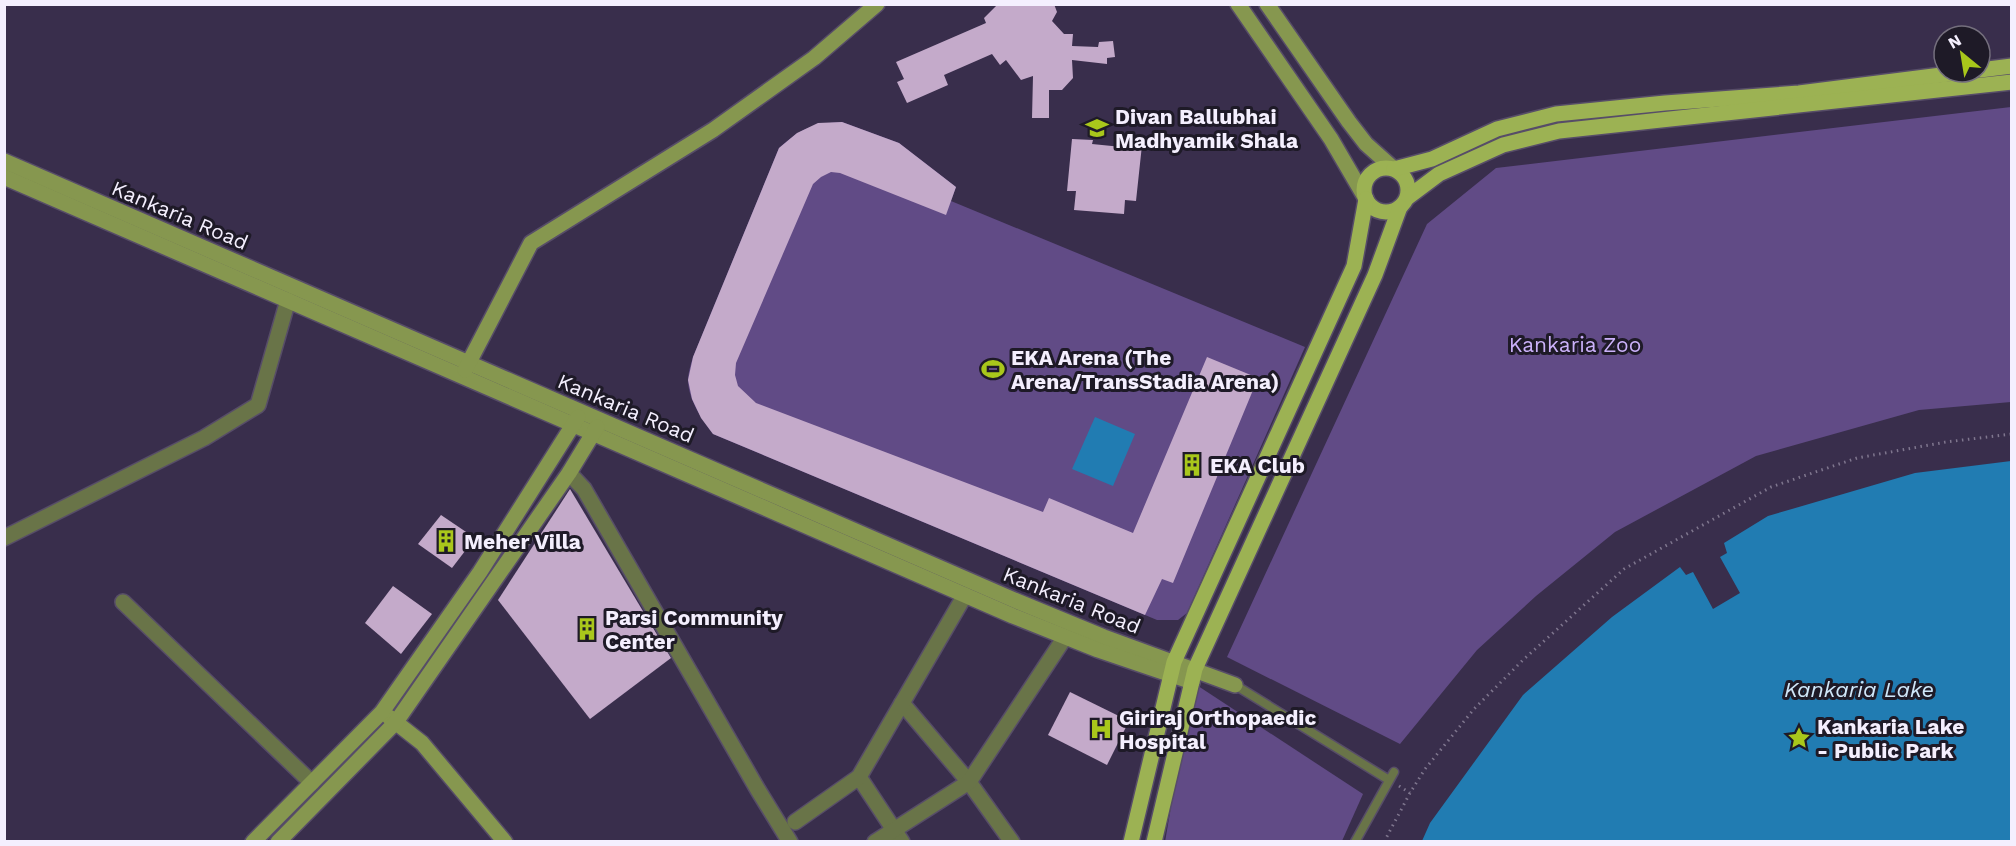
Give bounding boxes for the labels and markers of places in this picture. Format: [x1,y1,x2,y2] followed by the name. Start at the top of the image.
[1115,104,1299,153] place label: Divan Ballubhai Madhyamik Shala
[1084,115,1110,141] school or university icon: Divan Ballubhai Madhyamik Shala
[1011,345,1279,394] place label: EKA Arena (The Arena/TransStadia Arena)
[980,356,1006,382] sports icon: EKA Arena (The Arena/TransStadia Arena)
[1179,452,1205,478] building icon: EKA Club
[1210,453,1305,478] place label: EKA Club
[433,528,459,554] building icon: Meher Villa
[464,529,582,554] place label: Meher Villa
[605,605,783,654] place label: Parsi Community Center
[574,616,600,642] building icon: Parsi Community Center
[1119,705,1316,754] place label: Giriraj Orthopaedic Hospital
[1817,714,1964,763] place label: Kankaria Lake - Public Park
[1088,716,1114,742] hospital icon: Giriraj Orthopaedic Hospital
[1786,725,1812,751] place icon: Kankaria Lake - Public Park

